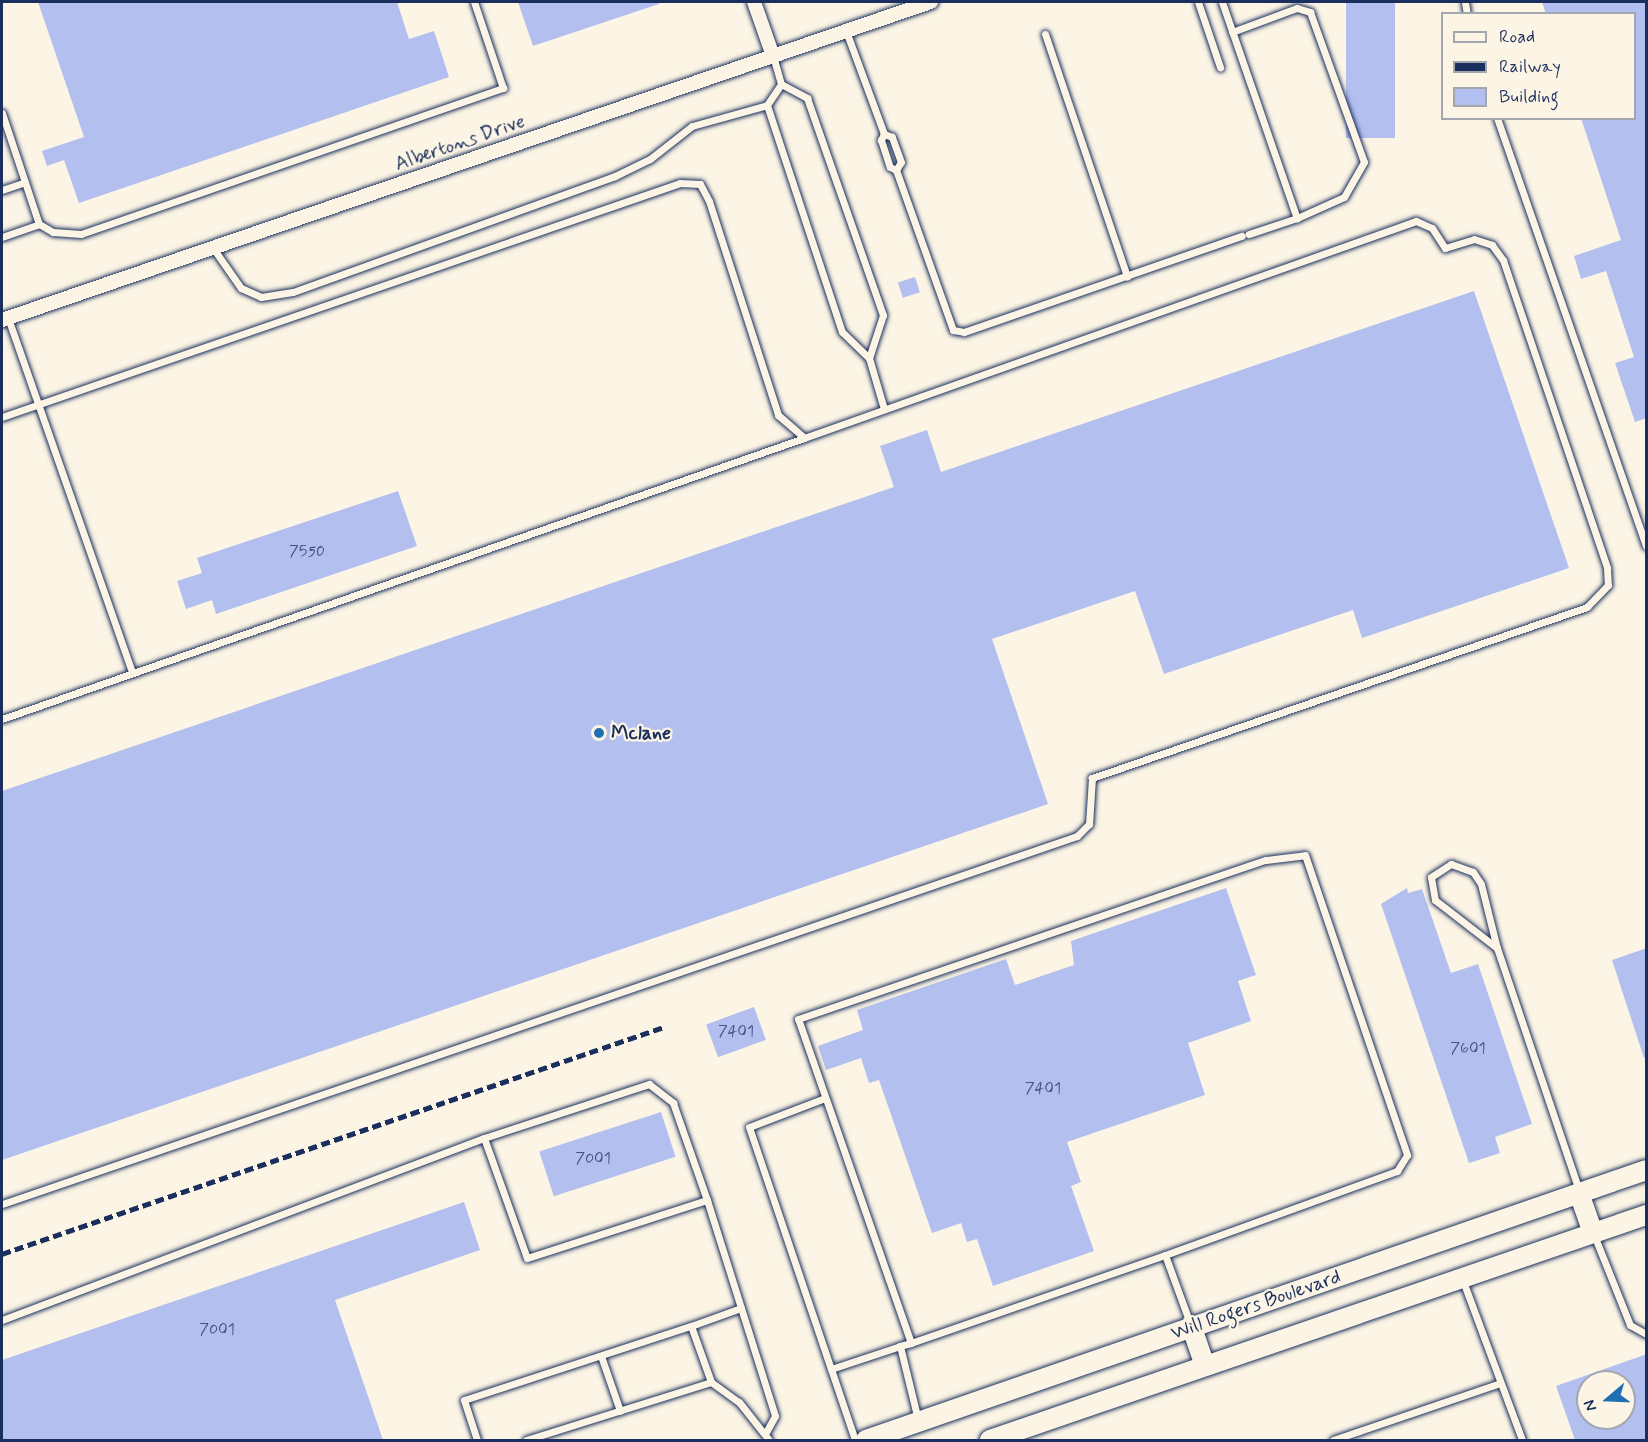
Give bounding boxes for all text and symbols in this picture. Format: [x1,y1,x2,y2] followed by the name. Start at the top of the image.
[1441,12,1636,120] legend
[1499,25,1535,49] text: Road
[1499,55,1561,79] text: Railway
[1499,85,1559,109] text: Building
[392,110,528,176] street label: Albertons Drive
[289,542,325,562] house number: 7550
[611,721,671,745] place label: Mclane
[592,726,606,740] marker: Mclane
[718,1022,754,1042] house number: 7401
[1450,1039,1486,1059] house number: 7601
[1025,1079,1061,1099] house number: 7401
[575,1149,611,1169] house number: 7001
[1168,1265,1344,1345] street label: Will Rogers Boulevard
[199,1320,235,1340] house number: 7001
[1576,1370,1636,1430] north arrow
[1579,1397,1602,1414] text: N

